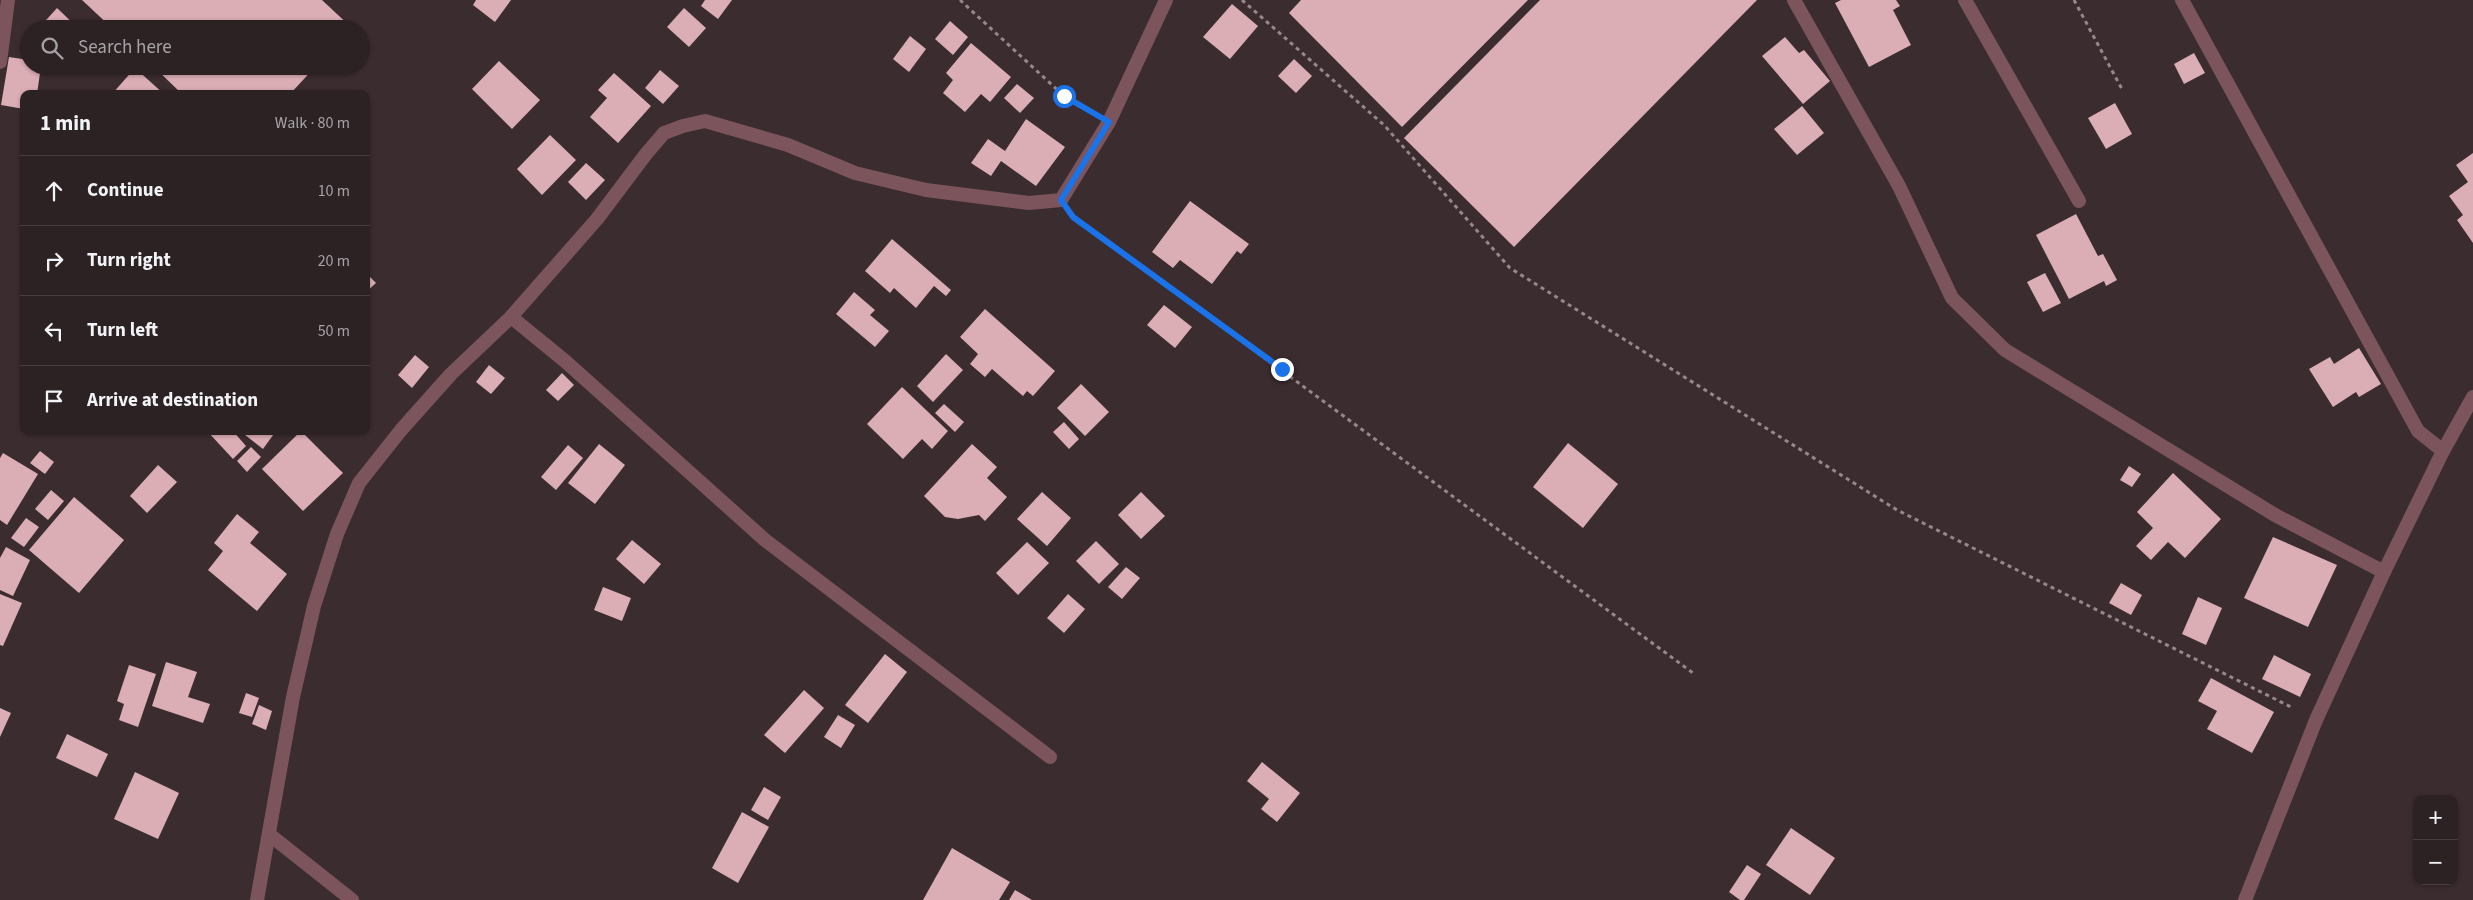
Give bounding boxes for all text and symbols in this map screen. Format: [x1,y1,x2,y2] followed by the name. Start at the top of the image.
[20,20,370,75] search box
[38,34,66,62] icon: search
[78,34,172,61] text: Search here
[1053,85,1076,108] route start
[40,108,91,138] text: 1 min
[275,112,350,134] text: Walk · 80 m
[40,177,68,205] icon: ahead
[87,177,164,204] text: Continue
[318,180,350,202] text: 10 m
[40,247,68,275] icon: right
[87,247,171,274] text: Turn right
[318,250,350,272] text: 20 m
[40,317,68,345] icon: left
[87,317,158,344] text: Turn left
[318,320,350,342] text: 50 m
[1271,358,1294,381] route end
[40,387,68,415] icon: arrive
[87,387,258,414] text: Arrive at destination
[2413,795,2458,885] map controls
[2413,795,2458,840] button: +
[2413,840,2458,885] button: −

